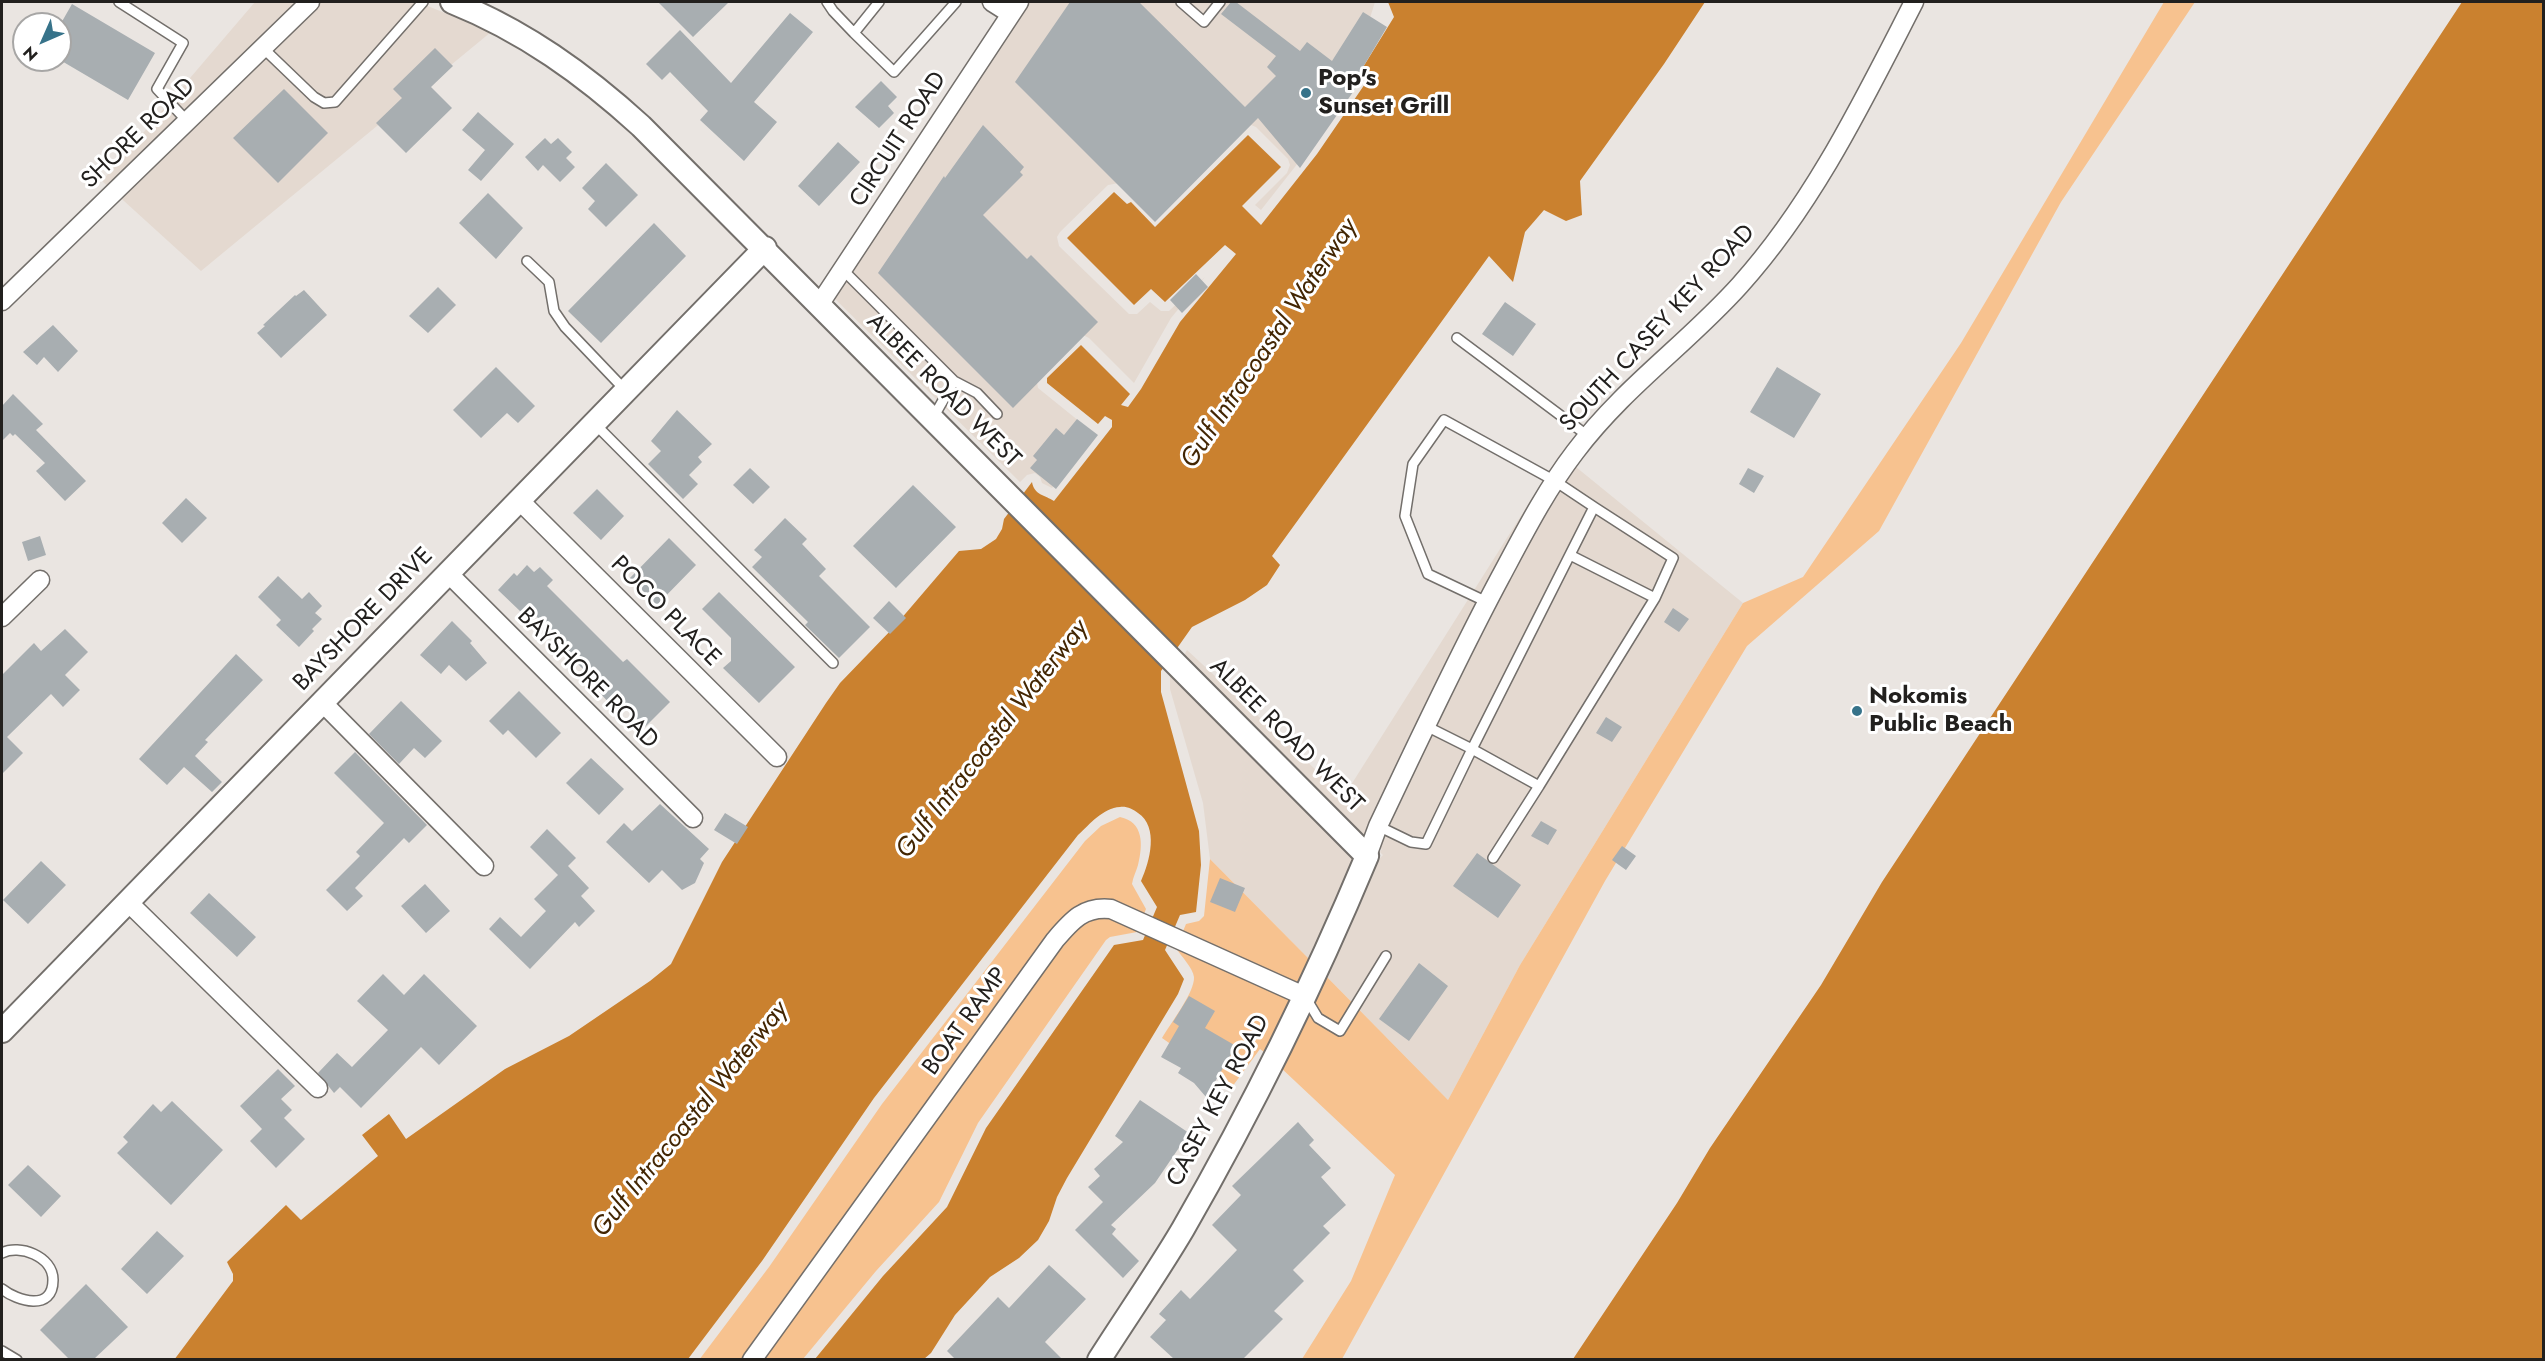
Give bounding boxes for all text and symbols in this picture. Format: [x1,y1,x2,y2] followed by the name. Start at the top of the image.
[12,12,72,72] north arrow
[18,41,43,66] text: N
[1318,65,1449,121] place label: Pop's Sunset Grill
[845,67,953,213] street label: CIRCUIT ROAD
[76,73,202,195] street label: SHORE ROAD
[1299,86,1313,100] marker: Pop's Sunset Grill
[1175,213,1365,475] water label: Gulf Intracoastal Waterway
[1554,219,1762,439] street label: SOUTH CASEY KEY ROAD
[860,308,1026,474] street label: ALBEE ROAD WEST
[288,542,440,698] street label: BAYSHORE DRIVE
[604,551,726,673] street label: POCO PLACE
[510,602,664,756] street label: BAYSHORE ROAD
[890,614,1096,866] water label: Gulf Intracoastal Waterway
[1203,653,1369,819] street label: ALBEE ROAD WEST
[1869,683,2012,739] place label: Nokomis Public Beach
[1850,704,1864,718] marker: Nokomis Public Beach
[917,963,1015,1081] street label: BOAT RAMP
[586,996,796,1244] water label: Gulf Intracoastal Waterway
[1162,1010,1276,1192] street label: CASEY KEY ROAD

